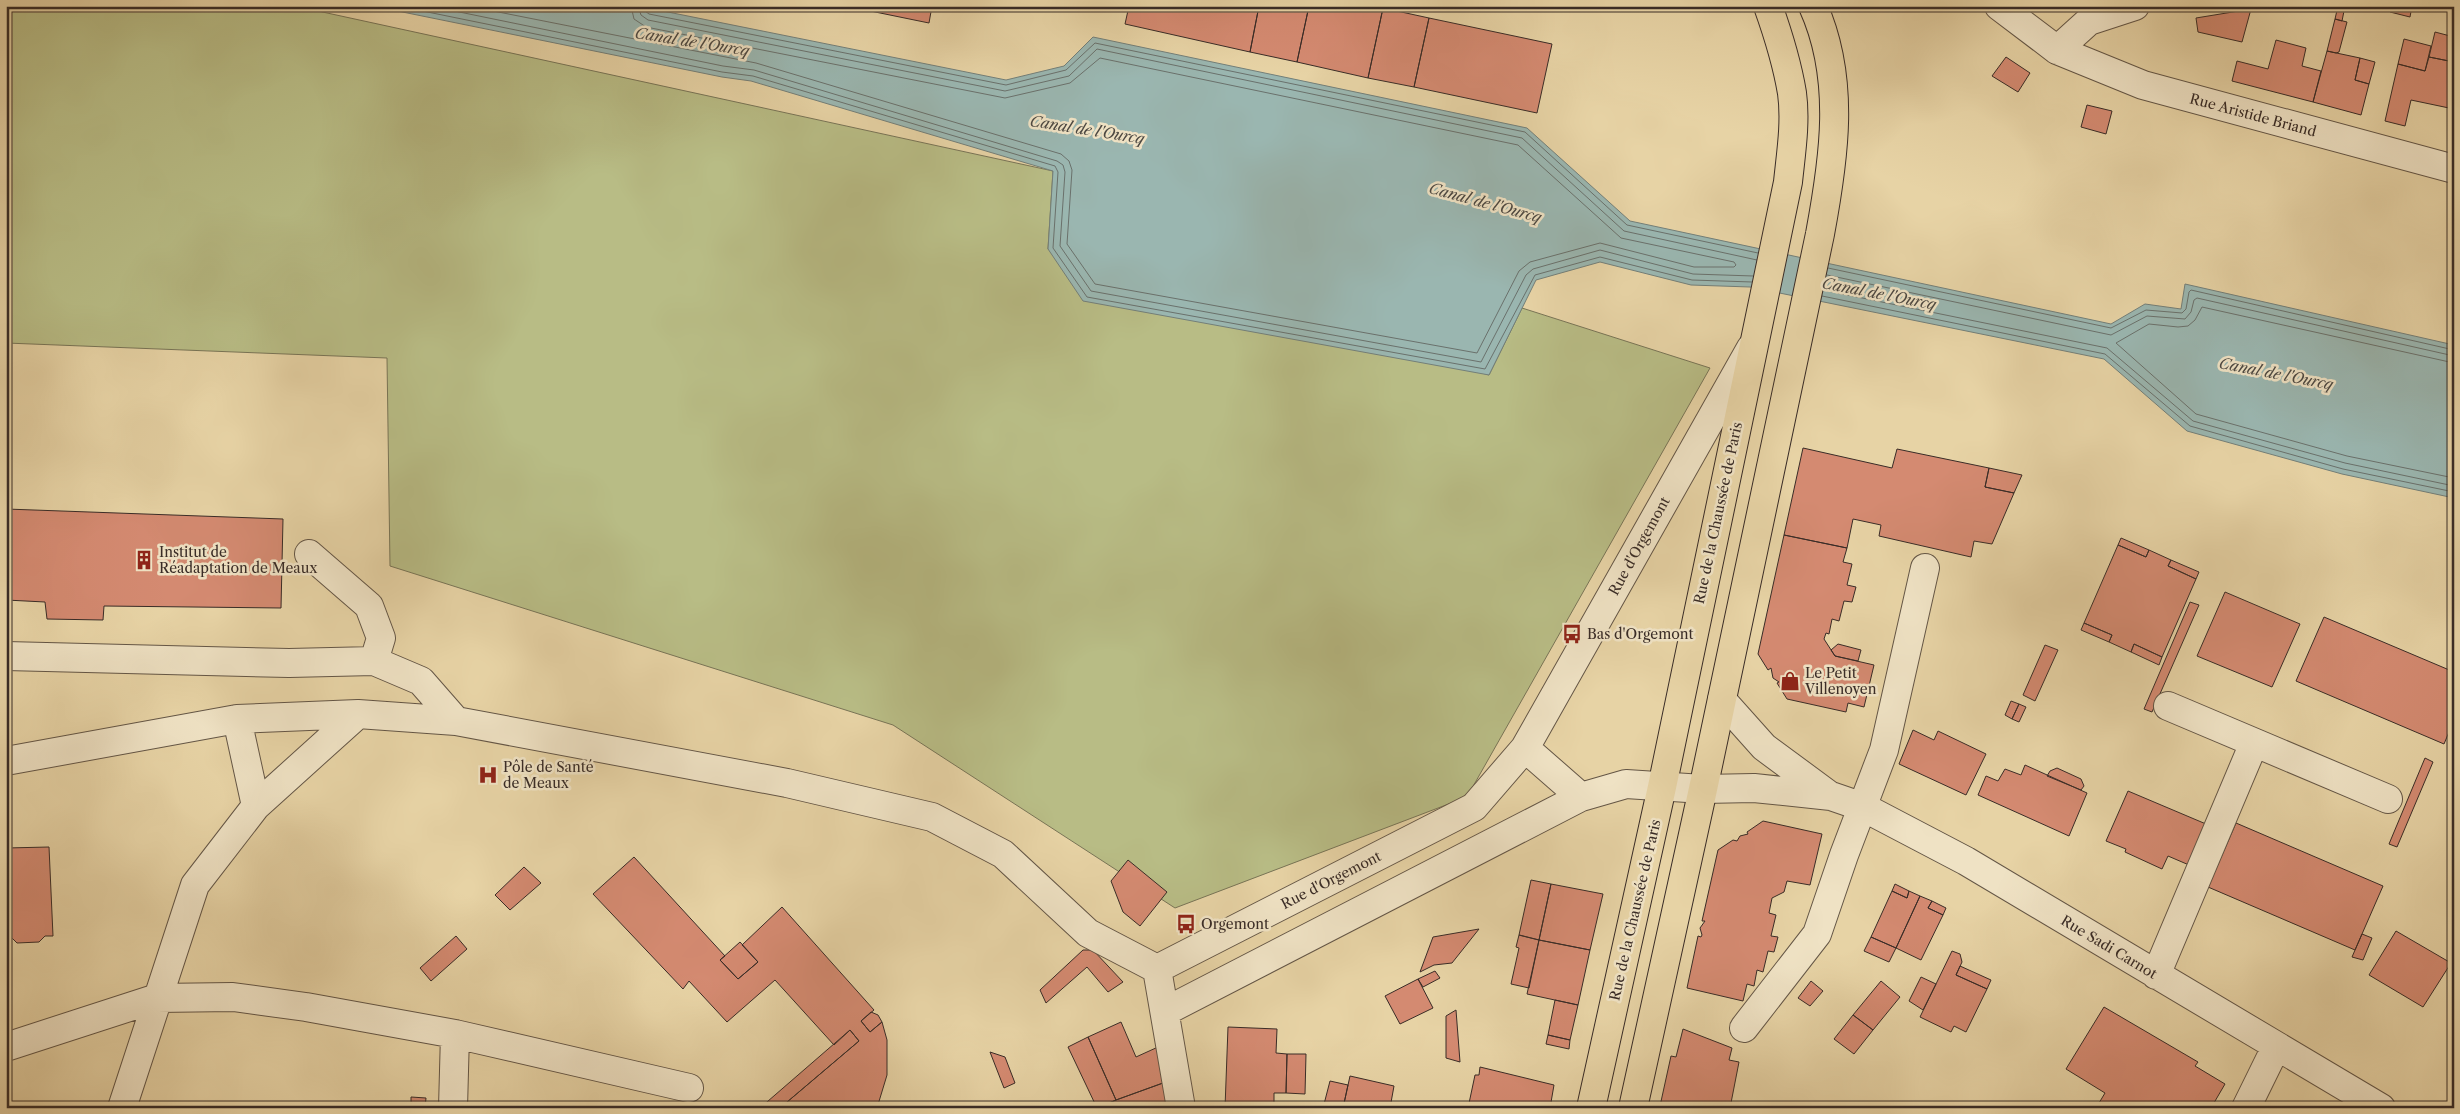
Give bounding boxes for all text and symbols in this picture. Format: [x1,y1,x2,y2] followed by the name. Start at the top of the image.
[634,23,751,60] water label: Canal de l'Ourcq
[2188,89,2319,141] street label: Rue Aristide Briand
[1029,111,1146,148] water label: Canal de l'Ourcq
[1427,178,1544,227] water label: Canal de l'Ourcq
[1821,273,1938,314] water label: Canal de l'Ourcq
[2218,353,2335,394] water label: Canal de l'Ourcq
[1690,420,1746,606] street label: Rue de la Chaussée de Paris
[1604,494,1674,598] street label: Rue d'Orgemont
[159,543,318,577] place label: Institut de Réadaptation de Meaux
[133,549,155,571] building icon: Institut de Réadaptation de Meaux
[1561,623,1583,645] bus stop icon: Bas d'Orgemont
[1587,625,1694,643] place label: Bas d'Orgemont
[1804,664,1877,698] place label: Le Petit Villenoyen
[1779,670,1801,692] shop icon: Le Petit Villenoyen
[503,758,594,792] place label: Pôle de Santé de Meaux
[477,764,499,786] hospital icon: Pôle de Santé de Meaux
[1605,818,1665,1002] street label: Rue de la Chaussée de Paris
[1278,847,1384,913] street label: Rue d'Orgemont
[2058,911,2160,983] street label: Rue Sadi Carnot
[1175,913,1197,935] bus stop icon: Orgemont
[1201,915,1269,933] place label: Orgemont

